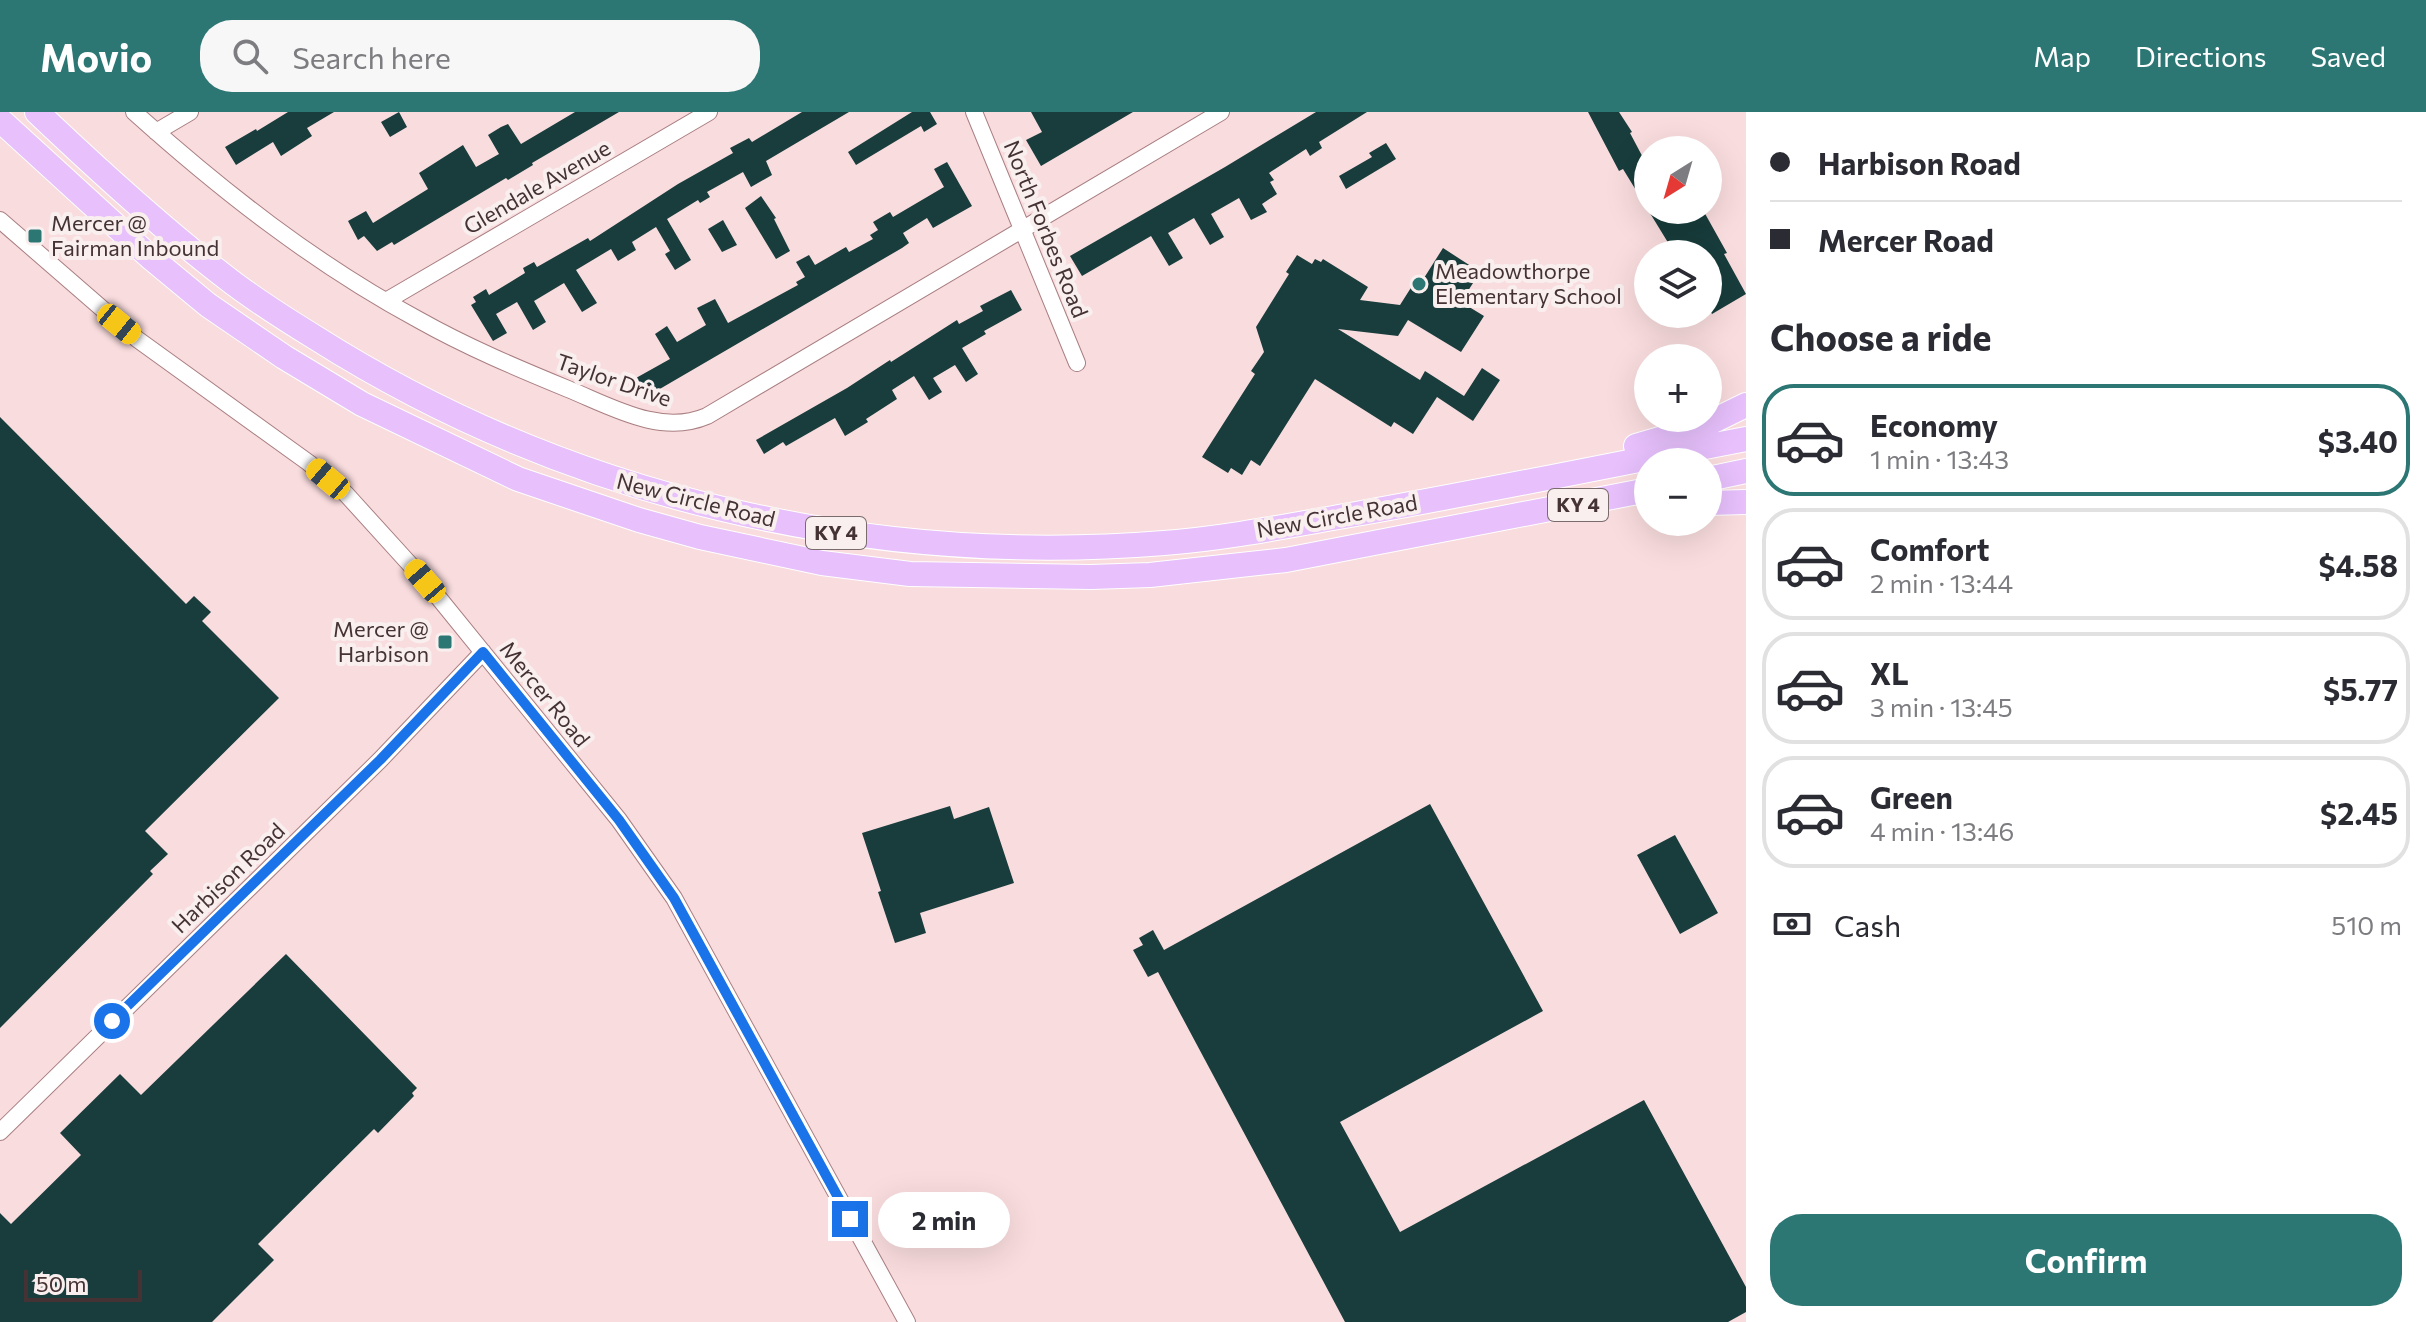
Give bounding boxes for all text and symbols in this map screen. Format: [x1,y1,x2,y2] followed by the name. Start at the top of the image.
[200,20,760,92] search box
[40,33,152,80] text: Movio
[228,34,272,78] icon: search
[292,38,451,75] text: Search here
[2033,39,2091,73] text: Map
[2135,39,2266,73] text: Directions
[2310,39,2386,73] text: Saved
[459,134,615,239] street label: Glendale Avenue
[999,136,1094,321] street label: North Forbes Road
[1634,136,1722,224] north arrow
[1634,136,1722,536] map controls
[1818,144,2021,181] text: Harbison Road
[51,209,219,261] place label: Mercer @ Fairman Inbound
[1818,221,1994,258] text: Mercer Road
[26,227,44,245] marker: Mercer @ Fairman Inbound
[1634,240,1722,328] button: layers
[1435,257,1622,309] place label: Meadowthorpe Elementary School
[1410,275,1428,293] marker: Meadowthorpe Elementary School
[93,300,145,348] car
[1770,314,1991,358] text: Choose a ride
[1634,344,1722,432] button: +
[553,347,675,412] street label: Taylor Drive
[1774,404,1846,476] icon: car
[1870,406,1998,443] text: Economy
[2318,422,2398,459] text: $3.40
[1870,443,2009,474] text: 1 min · 13:43
[1634,448,1722,536] button: −
[302,454,354,504] car
[614,467,778,532] street label: New Circle Road
[1255,488,1419,543] street label: New Circle Road
[1548,489,1608,521] road number: KY 4
[806,517,866,549] road number: KY 4
[1774,528,1846,600] icon: car
[1870,530,1989,567] text: Comfort
[2318,546,2398,583] text: $4.58
[400,555,450,607] car
[1870,567,2013,598] text: 2 min · 13:44
[333,615,429,667] place label: Mercer @ Harbison
[436,633,454,651] marker: Mercer @ Harbison
[495,635,596,752] street label: Mercer Road
[1774,652,1846,724] icon: car
[1870,654,1909,691] text: XL
[2323,670,2398,707] text: $5.77
[1870,691,2013,722] text: 3 min · 13:45
[1774,776,1846,848] icon: car
[1870,778,1953,815] text: Green
[2320,794,2398,831] text: $2.45
[1870,815,2014,846] text: 4 min · 13:46
[165,817,290,938] street label: Harbison Road
[1770,902,1814,946] icon: cash
[1834,906,1901,943] text: Cash
[2331,909,2402,940] text: 510 m
[94,1003,130,1039] route start
[878,1191,1010,1247] callout: 2 min
[832,1201,868,1237] route end
[912,1204,976,1235] text: 2 min
[1770,1214,2402,1306] button: Confirm
[24,1266,142,1302] scale bar
[36,1270,86,1297] text: 50 m

